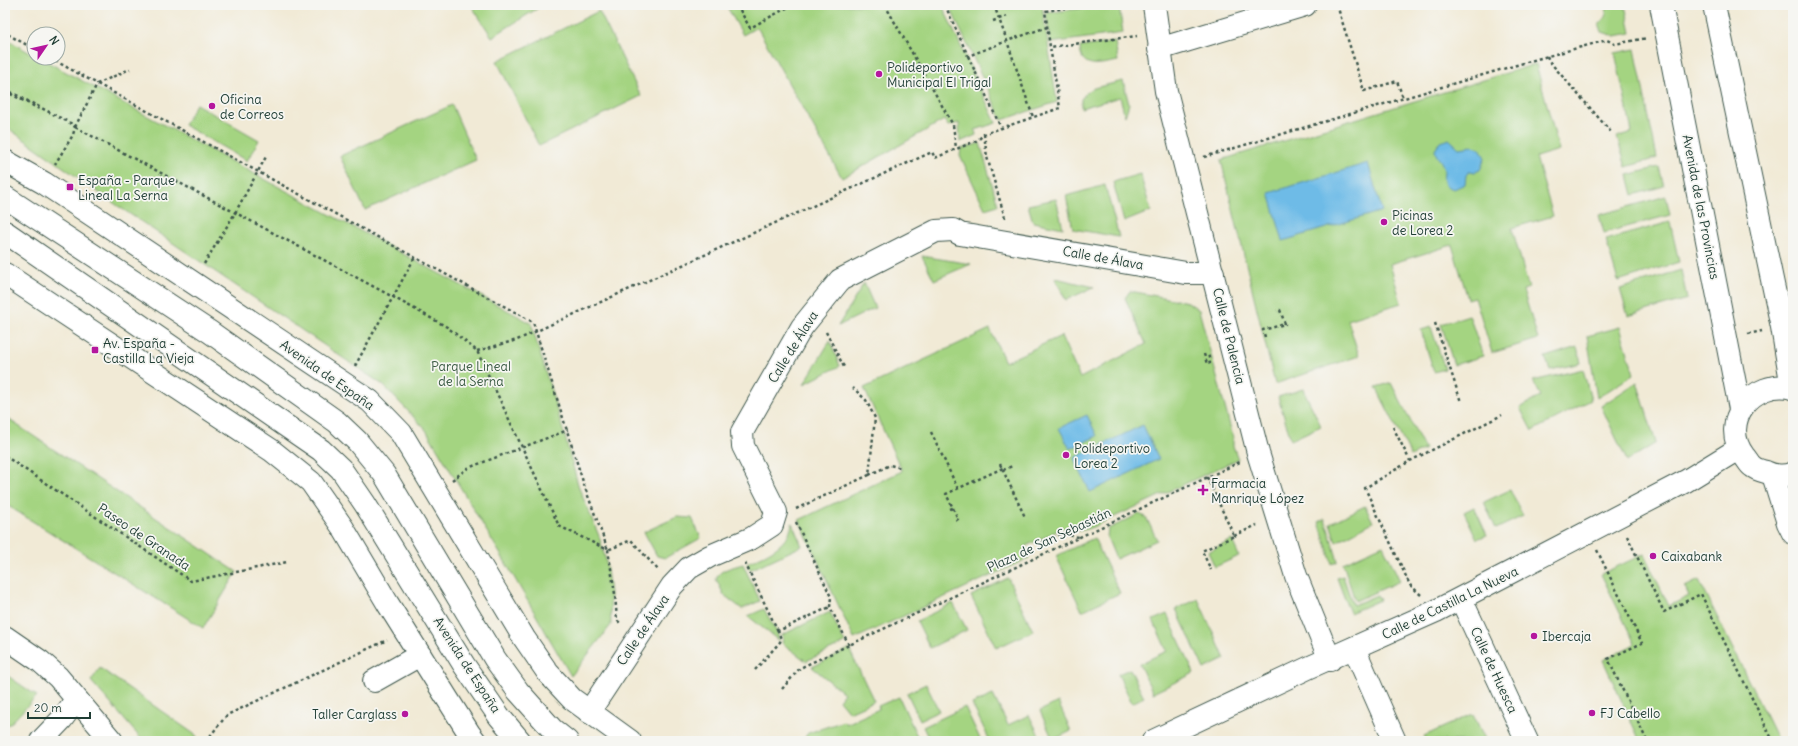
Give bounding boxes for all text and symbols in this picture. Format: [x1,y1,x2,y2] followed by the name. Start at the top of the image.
[26,26,66,66] north arrow
[46,33,62,47] text: N
[887,59,991,91] place label: Polideportivo Municipal El Trigal
[874,69,884,79] marker: Polideportivo Municipal El Trigal
[220,91,284,123] place label: Oficina de Correos
[207,101,217,111] marker: Oficina de Correos
[1679,133,1723,281] street label: Avenida de las Provincias
[78,172,175,204] place label: España - Parque Lineal La Serna
[65,182,75,192] marker: España - Parque Lineal La Serna
[1392,207,1453,239] place label: Picinas de Lorea 2
[1379,217,1389,227] marker: Picinas de Lorea 2
[1061,242,1145,273] street label: Calle de Álava
[1209,286,1249,386] street label: Calle de Palencia
[763,307,822,386] street label: Calle de Álava
[103,335,194,367] place label: Av. España - Castilla La Vieja
[277,336,377,414] street label: Avenida de España
[90,345,100,355] marker: Av. España - Castilla La Vieja
[431,358,511,390] park label: Parque Lineal de la Serna
[1074,440,1150,472] place label: Polideportivo Lorea 2
[1061,450,1071,460] marker: Polideportivo Lorea 2
[1211,475,1304,507] place label: Farmacia Manrique López
[1198,485,1208,495] marker: Farmacia Manrique López
[95,500,193,574] street label: Paseo de Granada
[984,504,1114,576] street label: Plaza de San Sebastián
[1661,548,1723,565] place label: Caixabank
[1648,551,1658,561] marker: Caixabank
[1379,563,1521,643] street label: Calle de Castilla La Nueva
[612,591,673,669] street label: Calle de Álava
[430,614,504,716] street label: Avenida de España
[1467,624,1521,716] street label: Calle de Huesca
[1542,628,1591,645] place label: Ibercaja
[1529,631,1539,641] marker: Ibercaja
[28,694,90,720] scale bar
[34,700,62,715] text: 20 m
[1600,705,1660,722] place label: FJ Cabello
[312,706,397,723] place label: Taller Carglass
[1587,708,1597,718] marker: FJ Cabello
[400,709,410,719] marker: Taller Carglass

